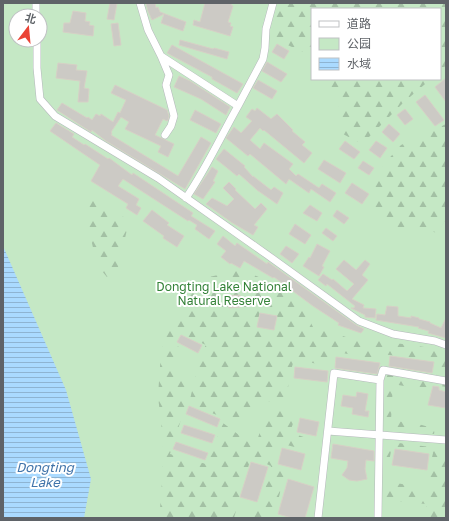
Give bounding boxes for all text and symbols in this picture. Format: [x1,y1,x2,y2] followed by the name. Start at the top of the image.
[8,8,48,48] north arrow
[311,8,441,80] legend
[24,10,38,26] text: 北
[347,16,371,31] text: 道路
[347,36,371,51] text: 公园
[347,56,371,71] text: 水域
[156,279,292,308] park label: Dongting Lake National Natural Reserve
[16,459,75,490] water label: Dongting Lake

